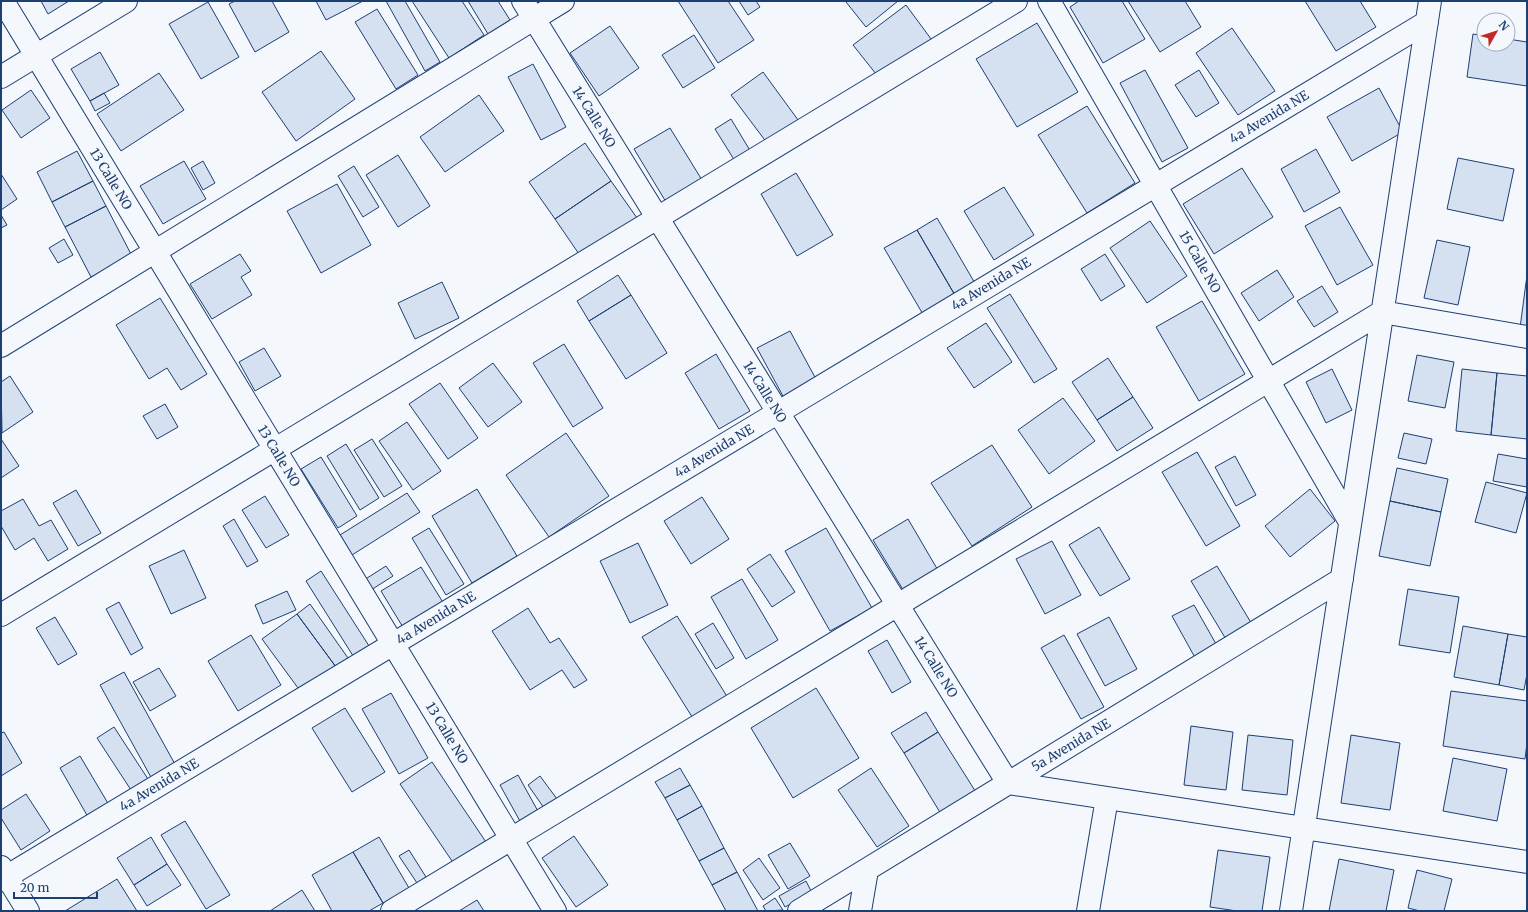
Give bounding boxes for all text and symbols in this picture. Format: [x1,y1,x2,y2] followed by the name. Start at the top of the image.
[1476,12,1516,52] north arrow
[1496,18,1512,34] text: N
[568,83,620,151] street label: 14 Calle NO
[1226,86,1312,147] street label: 4a Avenida NE
[86,145,136,213] street label: 13 Calle NO
[1175,228,1225,296] street label: 15 Calle NO
[948,253,1034,314] street label: 4a Avenida NE
[739,358,791,426] street label: 14 Calle NO
[671,420,757,481] street label: 4a Avenida NE
[254,422,304,490] street label: 13 Calle NO
[393,587,479,648] street label: 4a Avenida NE
[910,633,962,701] street label: 14 Calle NO
[422,699,472,767] street label: 13 Calle NO
[1028,714,1114,775] street label: 5a Avenida NE
[116,754,202,815] street label: 4a Avenida NE
[14,874,97,900] scale bar
[20,880,49,895] text: 20 m

